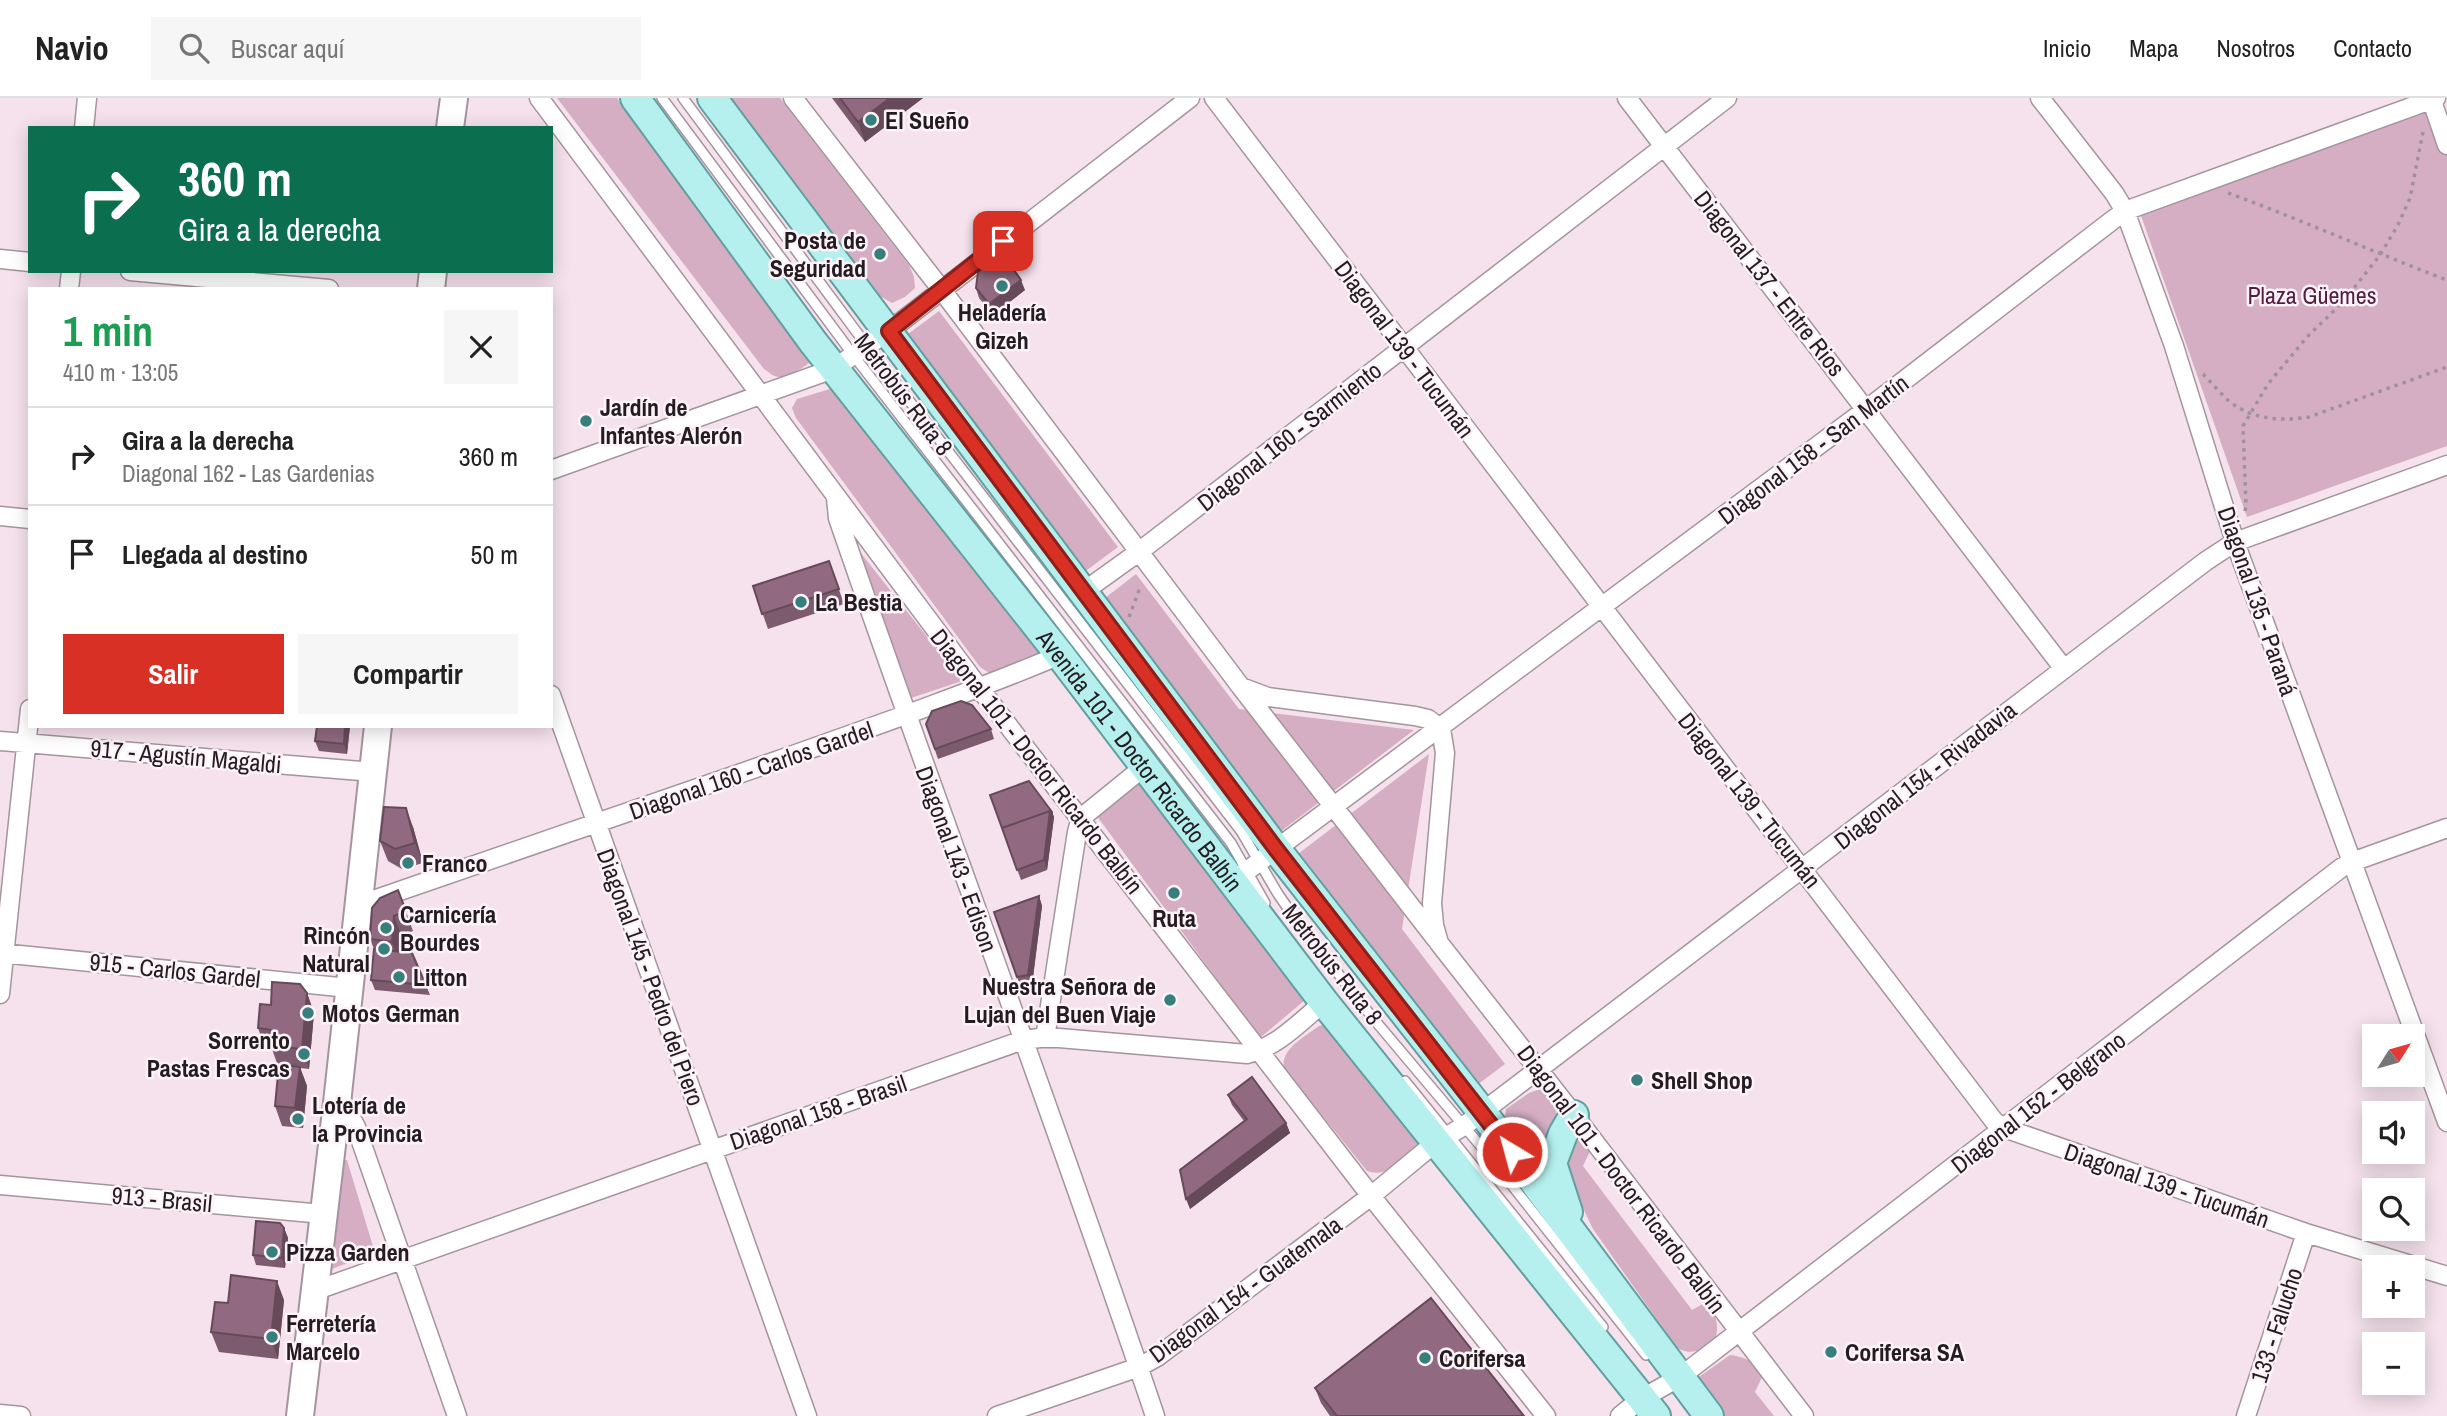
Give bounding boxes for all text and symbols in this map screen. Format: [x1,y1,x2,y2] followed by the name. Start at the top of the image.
[151,17,641,80] search box
[35,26,109,70] text: Navio
[175,29,213,67] icon: search
[231,31,344,66] text: Buscar aquí
[2043,32,2091,64] text: Inicio
[2129,32,2178,64] text: Mapa
[2216,32,2295,64] text: Nosotros
[2333,32,2412,64] text: Contacto
[885,104,969,136] place label: El Sueño
[863,112,879,128] marker: El Sueño
[178,145,292,211] text: 360 m
[63,154,154,245] icon: right
[1687,183,1853,383] street label: Diagonal 137 - Entre Rios
[178,208,381,251] text: Gira a la derecha
[973,211,1033,271] pin
[984,222,1022,260] icon: arrive
[770,224,866,284] place label: Posta de Seguridad
[872,246,888,262] marker: Posta de Seguridad
[1328,254,1482,444] street label: Diagonal 139 - Tucumán
[994,278,1010,294] marker: Heladería Gizeh
[2247,279,2377,311] park label: Plaza Güemes
[958,296,1046,356] place label: Heladería Gizeh
[63,303,153,359] text: 1 min
[444,310,518,384] button: close
[847,326,961,462] street label: Metrobús Ruta 8
[1190,354,1388,518] street label: Diagonal 160 - Sarmiento
[63,357,178,388] text: 410 m · 13:05
[1711,367,1915,531] street label: Diagonal 158 - San Martín
[600,391,743,451] place label: Jardín de Infantes Alerón
[578,413,594,429] marker: Jardín de Infantes Alerón
[122,423,294,458] text: Gira a la derecha
[63,437,101,475] icon: right
[459,439,518,474] text: 360 m
[122,458,375,489] text: Diagonal 162 - Las Gardenias
[2211,502,2305,700] street label: Diagonal 135 - Paraná
[63,535,101,573] icon: arrive
[122,537,308,572] text: Llegada al destino
[471,537,518,572] text: 50 m
[815,586,903,618] place label: La Bestia
[793,594,809,610] marker: La Bestia
[923,622,1151,900] street label: Diagonal 101 - Doctor Ricardo Balbín
[1029,622,1250,898] street label: Avenida 101 - Doctor Ricardo Balbín
[63,634,284,714] button: Salir
[298,634,518,714] button: Compartir
[1827,694,2023,856] street label: Diagonal 154 - Rivadavia
[1671,706,1829,894] street label: Diagonal 139 - Tucumán
[625,713,877,827] street label: Diagonal 160 - Carlos Gardel
[89,732,283,780] street label: 917 - Agustín Magaldi
[908,762,1006,956] street label: Diagonal 143 - Edison
[590,844,712,1110] street label: Diagonal 145 - Pedro del Piero
[422,847,488,879] place label: Franco
[400,855,416,871] marker: Franco
[1166,885,1182,901] marker: Ruta
[1276,897,1390,1031] street label: Metrobús Ruta 8
[400,898,496,958] place label: Carnicería Bourdes
[1152,902,1196,934] place label: Ruta
[302,919,370,979] place label: Rincón Natural
[378,920,394,936] marker: Carnicería Bourdes
[376,941,392,957] marker: Rincón Natural
[88,945,262,995] street label: 915 - Carlos Gardel
[413,961,468,993] place label: Litton
[391,969,407,985] marker: Litton
[964,970,1156,1030] place label: Nuestra Señora de Lujan del Buen Viaje
[1162,992,1178,1008] marker: Nuestra Señora de Lujan del Buen Viaje
[322,997,460,1029] place label: Motos German
[300,1005,316,1021] marker: Motos German
[147,1024,290,1084] place label: Sorrento Pastas Frescas
[1944,1024,2132,1180] street label: Diagonal 152 - Belgrano
[2362,1024,2426,1087] north arrow
[2362,1024,2425,1395] map controls
[1510,1038,1734,1320] street label: Diagonal 101 - Doctor Ricardo Balbín
[296,1046,312,1062] marker: Sorrento Pastas Frescas
[1651,1064,1753,1096] place label: Shell Shop
[725,1067,911,1157] street label: Diagonal 158 - Brasil
[1629,1072,1645,1088] marker: Shell Shop
[312,1089,423,1149] place label: Lotería de la Provincia
[2362,1101,2425,1164] button: sound
[290,1111,306,1127] marker: Lotería de la Provincia
[1475,1115,1549,1189] position arrow
[2060,1135,2274,1235] street label: Diagonal 139 - Tucumán
[2362,1178,2425,1241] button: search
[110,1179,214,1219] street label: 913 - Brasil
[1142,1208,1348,1370] street label: Diagonal 154 - Guatemala
[286,1236,410,1268] place label: Pizza Garden
[264,1244,280,1260] marker: Pizza Garden
[2362,1255,2425,1318] button: +
[2242,1263,2310,1387] street label: 133 - Falucho
[286,1307,376,1367] place label: Ferretería Marcelo
[264,1329,280,1345] marker: Ferretería Marcelo
[2362,1332,2425,1395] button: −
[1845,1336,1965,1368] place label: Corifersa SA
[1439,1342,1525,1374] place label: Corifersa
[1823,1344,1839,1360] marker: Corifersa SA
[1417,1350,1433,1366] marker: Corifersa

